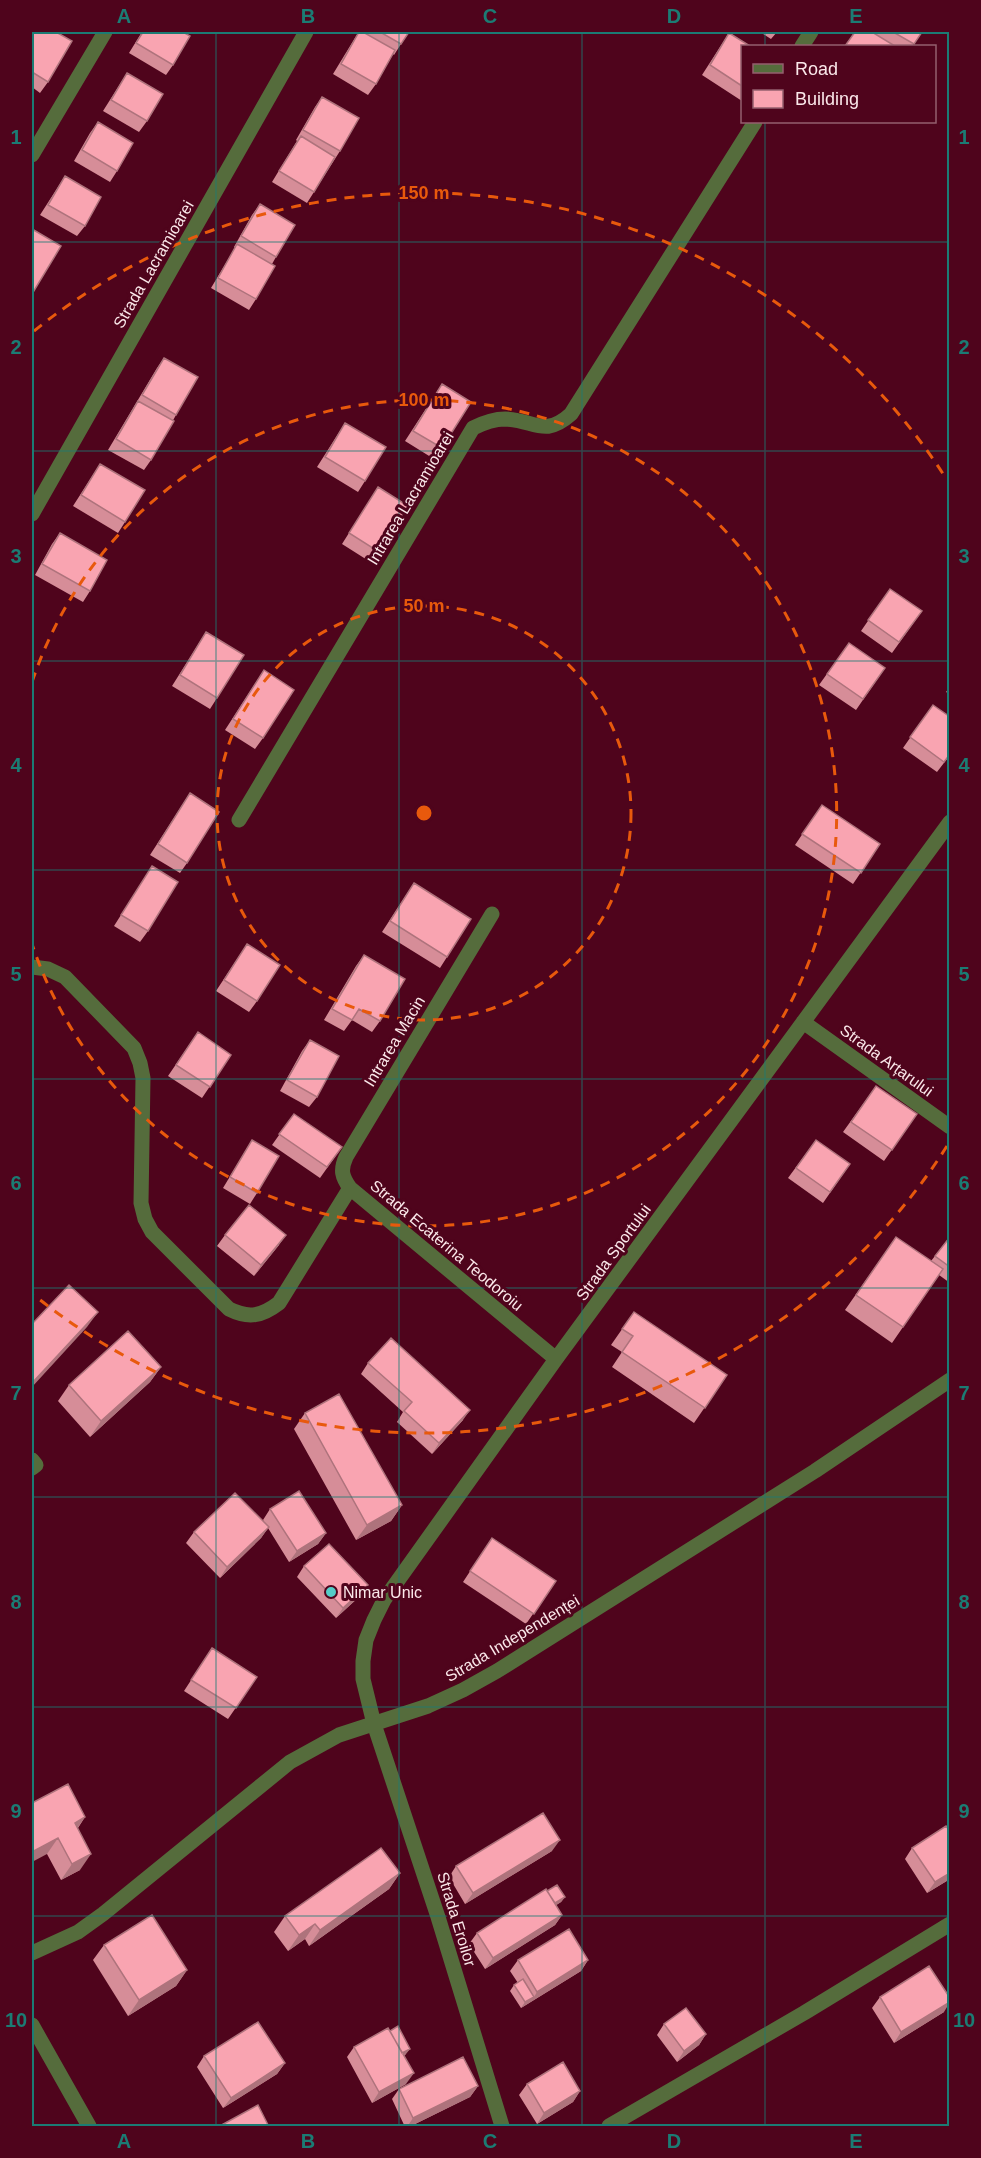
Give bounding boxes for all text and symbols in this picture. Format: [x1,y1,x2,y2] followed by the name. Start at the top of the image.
[117,5,131,27] text: A
[301,5,315,27] text: B
[483,5,497,27] text: C
[667,5,681,27] text: D
[849,5,863,27] text: E
[741,45,936,123] legend
[795,59,838,79] text: Road
[795,89,859,109] text: Building
[10,126,22,148] text: 1
[958,126,970,148] text: 1
[398,183,450,203] text: 150 m
[110,198,197,331] street label: Strada Lacramioarei
[10,336,22,358] text: 2
[958,336,970,358] text: 2
[398,390,450,410] text: 100 m
[364,429,457,568] street label: Intrarea Lacramioarei
[10,545,22,567] text: 3
[958,545,970,567] text: 3
[403,596,445,616] text: 50 m
[10,754,22,776] text: 4
[958,754,970,776] text: 4
[414,803,434,823] centre of rings
[10,963,22,985] text: 5
[958,963,970,985] text: 5
[361,993,428,1089] street label: Intrarea Macin
[837,1021,936,1100] street label: Strada Arțarului
[10,1172,22,1194] text: 6
[958,1172,970,1194] text: 6
[367,1177,526,1314] street label: Strada Ecaterina Teodoroiu
[573,1201,654,1304] street label: Strada Sportului
[10,1382,22,1404] text: 7
[958,1382,970,1404] text: 7
[343,1584,422,1601] place label: Nimar Unic
[324,1585,338,1599] marker: Nimar Unic
[10,1591,22,1613] text: 8
[958,1591,970,1613] text: 8
[442,1592,582,1685] street label: Strada Independenței
[10,1800,22,1822] text: 9
[958,1800,970,1822] text: 9
[434,1870,479,1969] street label: Strada Eroilor
[5,2009,27,2031] text: 10
[953,2009,975,2031] text: 10
[117,2130,131,2152] text: A
[301,2130,315,2152] text: B
[483,2130,497,2152] text: C
[667,2130,681,2152] text: D
[849,2130,863,2152] text: E

